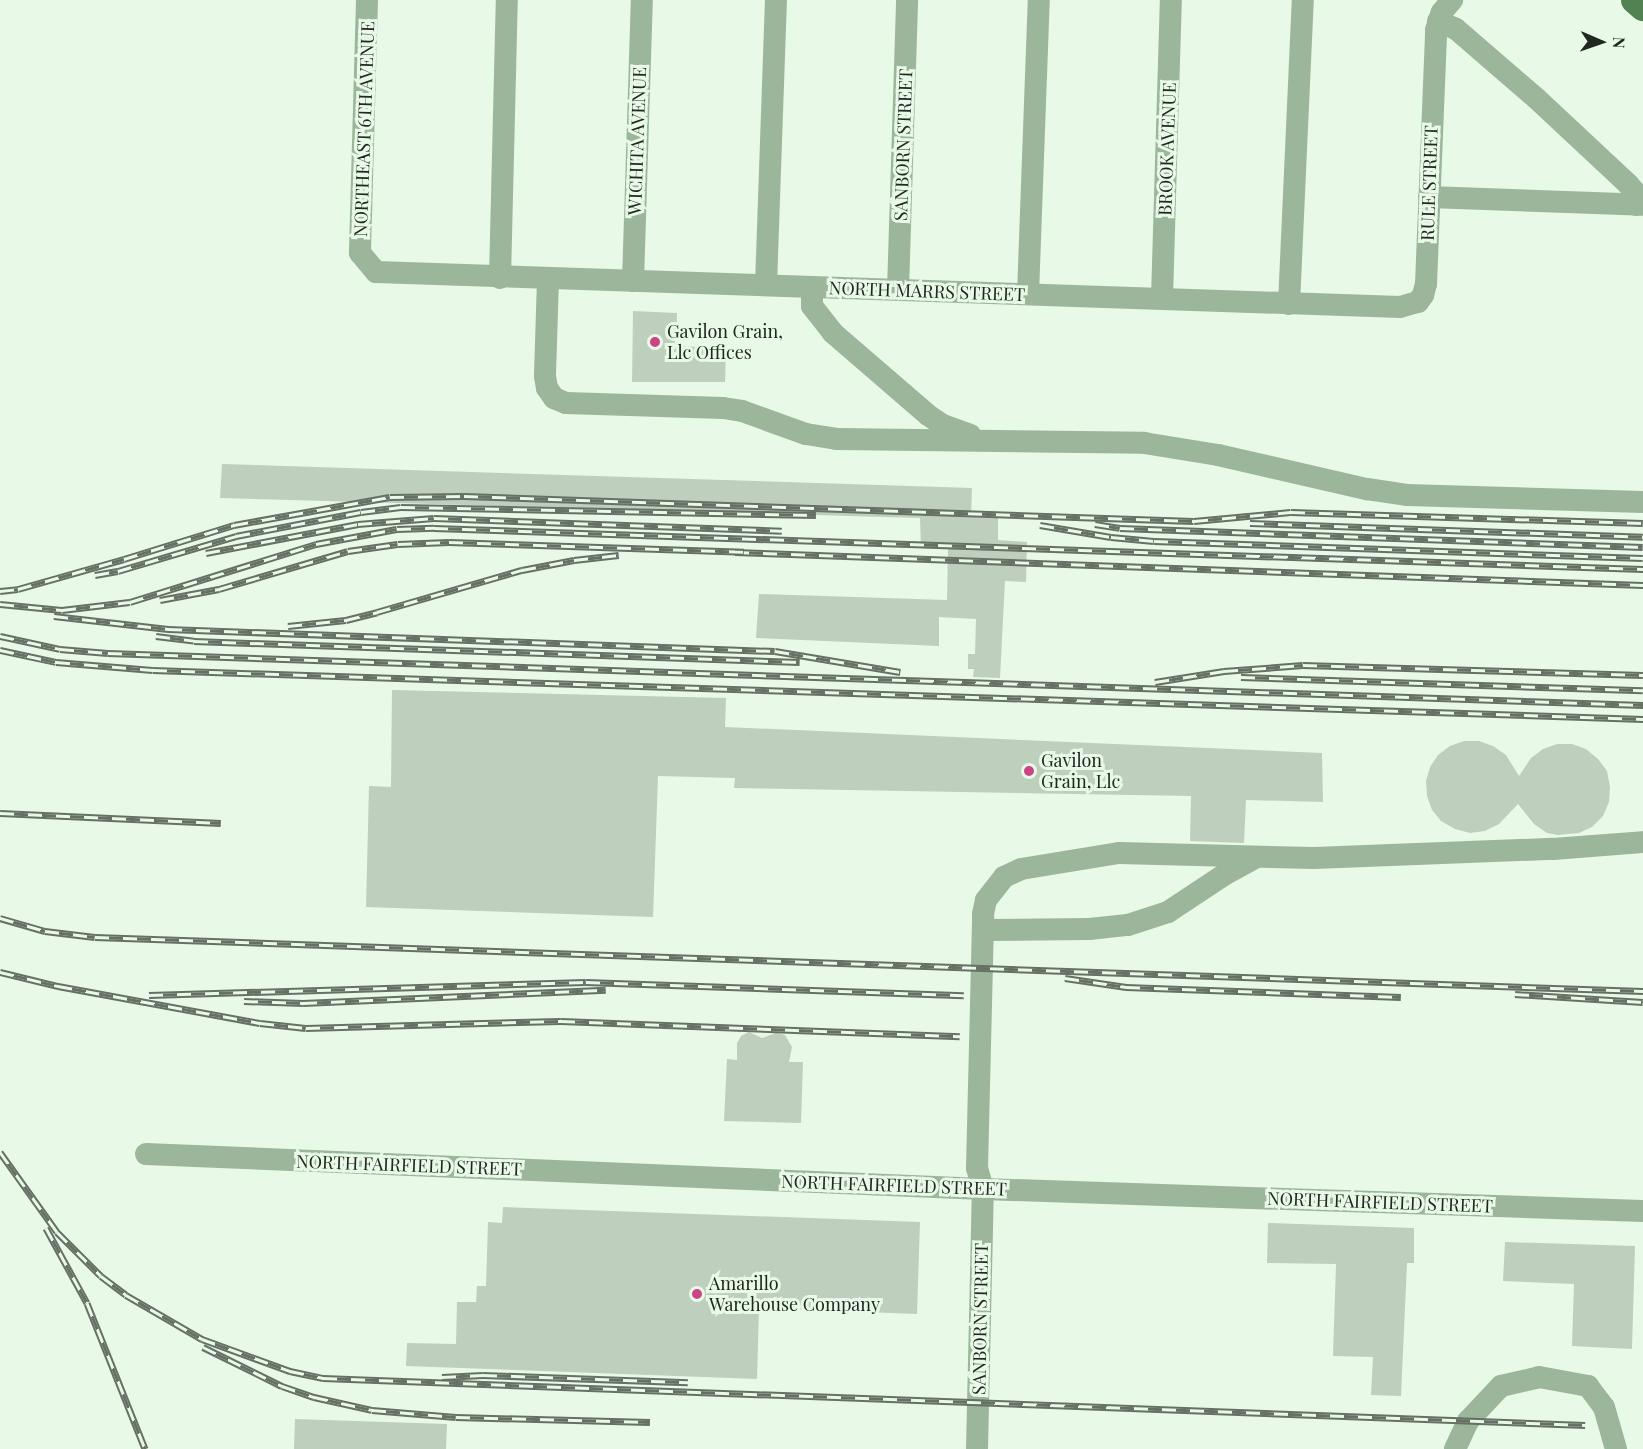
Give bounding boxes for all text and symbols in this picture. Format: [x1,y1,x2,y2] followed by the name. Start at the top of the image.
[1571,12,1631,72] north arrow
[349,20,379,238] street label: NORTHEAST 6TH AVENUE
[1609,37,1630,49] text: N
[624,66,650,216] street label: WICHITA AVENUE
[890,69,916,221] street label: SANBORN STREET
[1154,82,1180,216] street label: BROOK AVENUE
[1416,125,1442,241] street label: RULE STREET
[828,277,1026,305] street label: NORTH MARRS STREET
[667,321,783,364] place label: Gavilon Grain, Llc Offices
[648,335,662,349] marker: Gavilon Grain, Llc Offices
[1041,750,1120,792] place label: Gavilon Grain, Llc
[1022,764,1036,778] marker: Gavilon Grain, Llc
[296,1150,522,1180] street label: NORTH FAIRFIELD STREET
[781,1170,1007,1200] street label: NORTH FAIRFIELD STREET
[1267,1187,1493,1217] street label: NORTH FAIRFIELD STREET
[968,1243,992,1395] street label: SANBORN STREET
[709,1273,880,1316] place label: Amarillo Warehouse Company
[690,1287,704,1301] marker: Amarillo Warehouse Company

